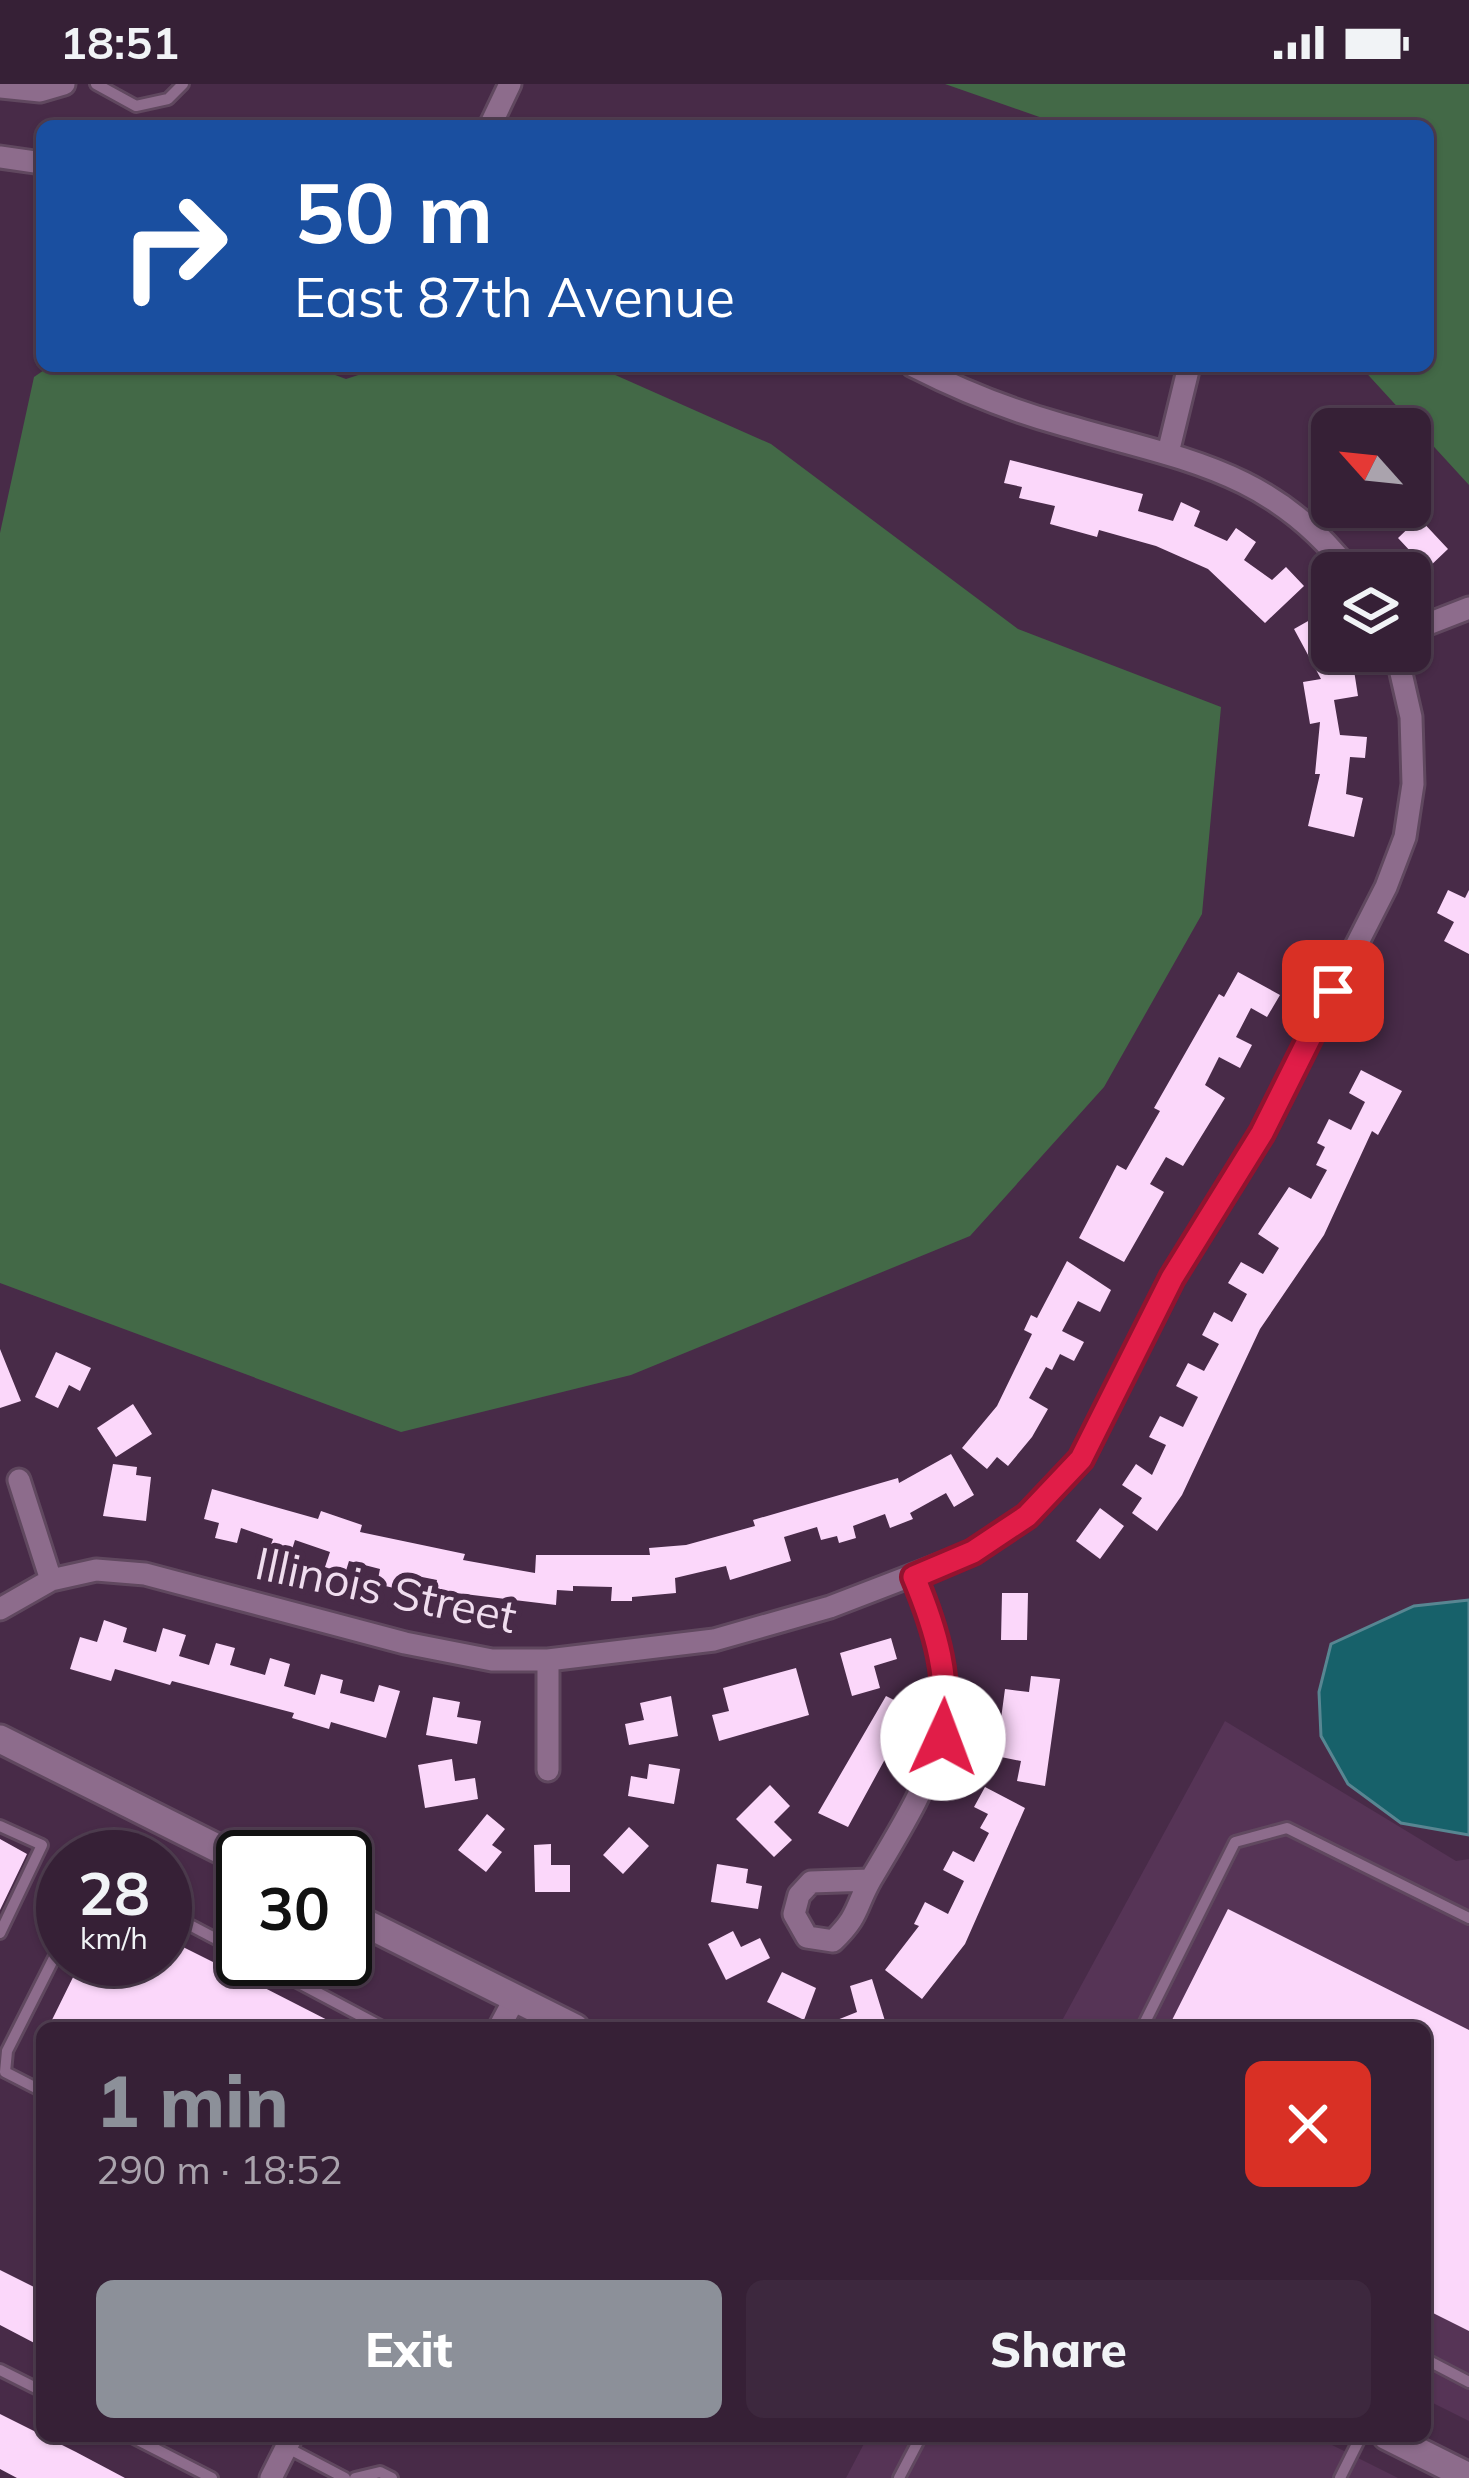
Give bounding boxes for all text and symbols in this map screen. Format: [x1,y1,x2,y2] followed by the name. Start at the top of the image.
[60,14,179,70] text: 18:51
[294,159,493,264] text: 50 m
[96,168,252,324] icon: right
[294,263,735,331] text: East 87th Avenue
[1311,408,1431,528] north arrow
[1311,408,1431,672] map controls
[1311,552,1431,672] button: layers
[1282,940,1384,1042] pin
[1300,958,1366,1024] icon: arrive
[251,1534,522,1644] street label: Illinois Street
[880,1675,1006,1801] position arrow
[216,1830,372,1986] speed limit sign: 30
[78,1855,150,1930] text: 28
[80,1919,148,1957] text: km/h
[96,2055,289,2145] text: 1 min
[1245,2061,1371,2187] button: close
[96,2145,342,2194] text: 290 m · 18:52
[96,2280,722,2418] button: Exit
[746,2280,1371,2418] button: Share

